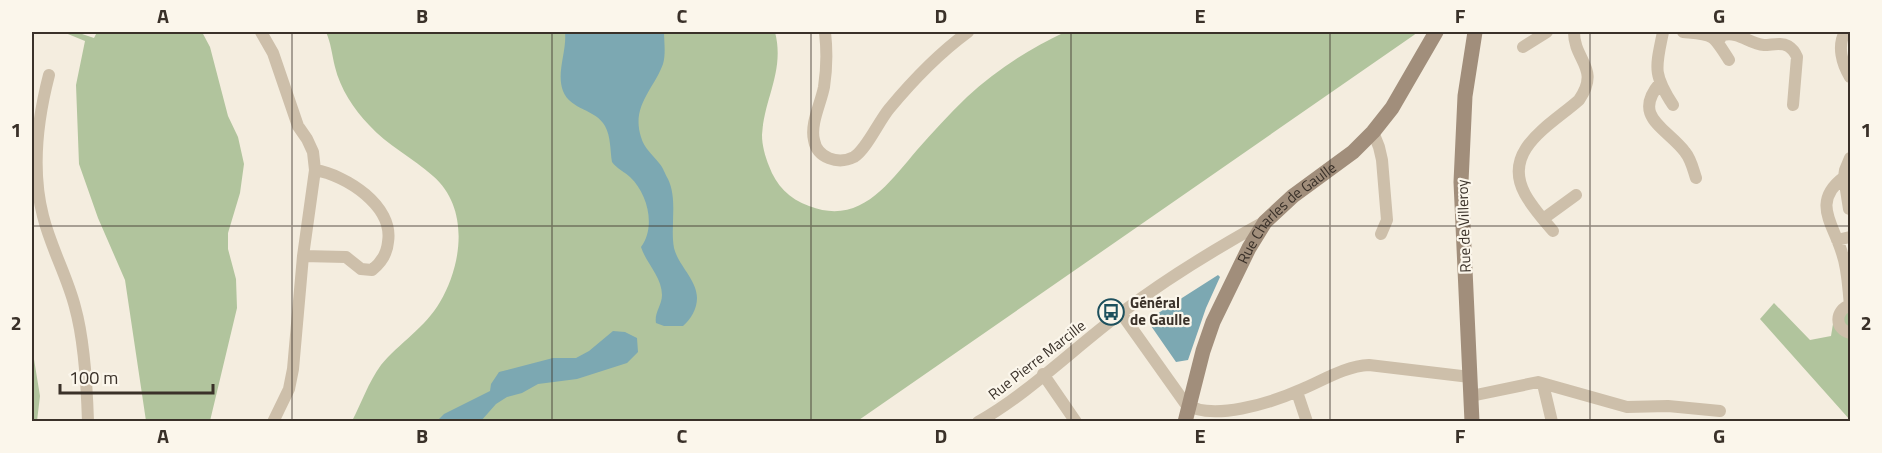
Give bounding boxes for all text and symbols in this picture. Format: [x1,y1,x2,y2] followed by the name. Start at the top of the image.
[157,0,169,31] text: A
[416,0,428,31] text: B
[677,0,688,31] text: C
[935,0,947,31] text: D
[1194,0,1206,31] text: E
[1455,0,1466,31] text: F
[1713,0,1725,31] text: G
[10,114,22,145] text: 1
[1860,114,1872,145] text: 1
[1231,156,1341,268] street label: Rue Charles de Gaulle
[1450,179,1477,273] street label: Rue de Villeroy
[1130,291,1190,331] place label: Général de Gaulle
[1096,297,1126,327] bus stop icon: Général de Gaulle
[10,307,22,338] text: 2
[1860,307,1872,338] text: 2
[983,314,1090,405] street label: Rue Pierre Marcille
[60,357,213,395] scale bar
[69,364,118,391] text: 100 m
[157,420,169,451] text: A
[416,420,428,451] text: B
[677,420,688,451] text: C
[935,420,947,451] text: D
[1194,420,1206,451] text: E
[1455,420,1466,451] text: F
[1713,420,1725,451] text: G

